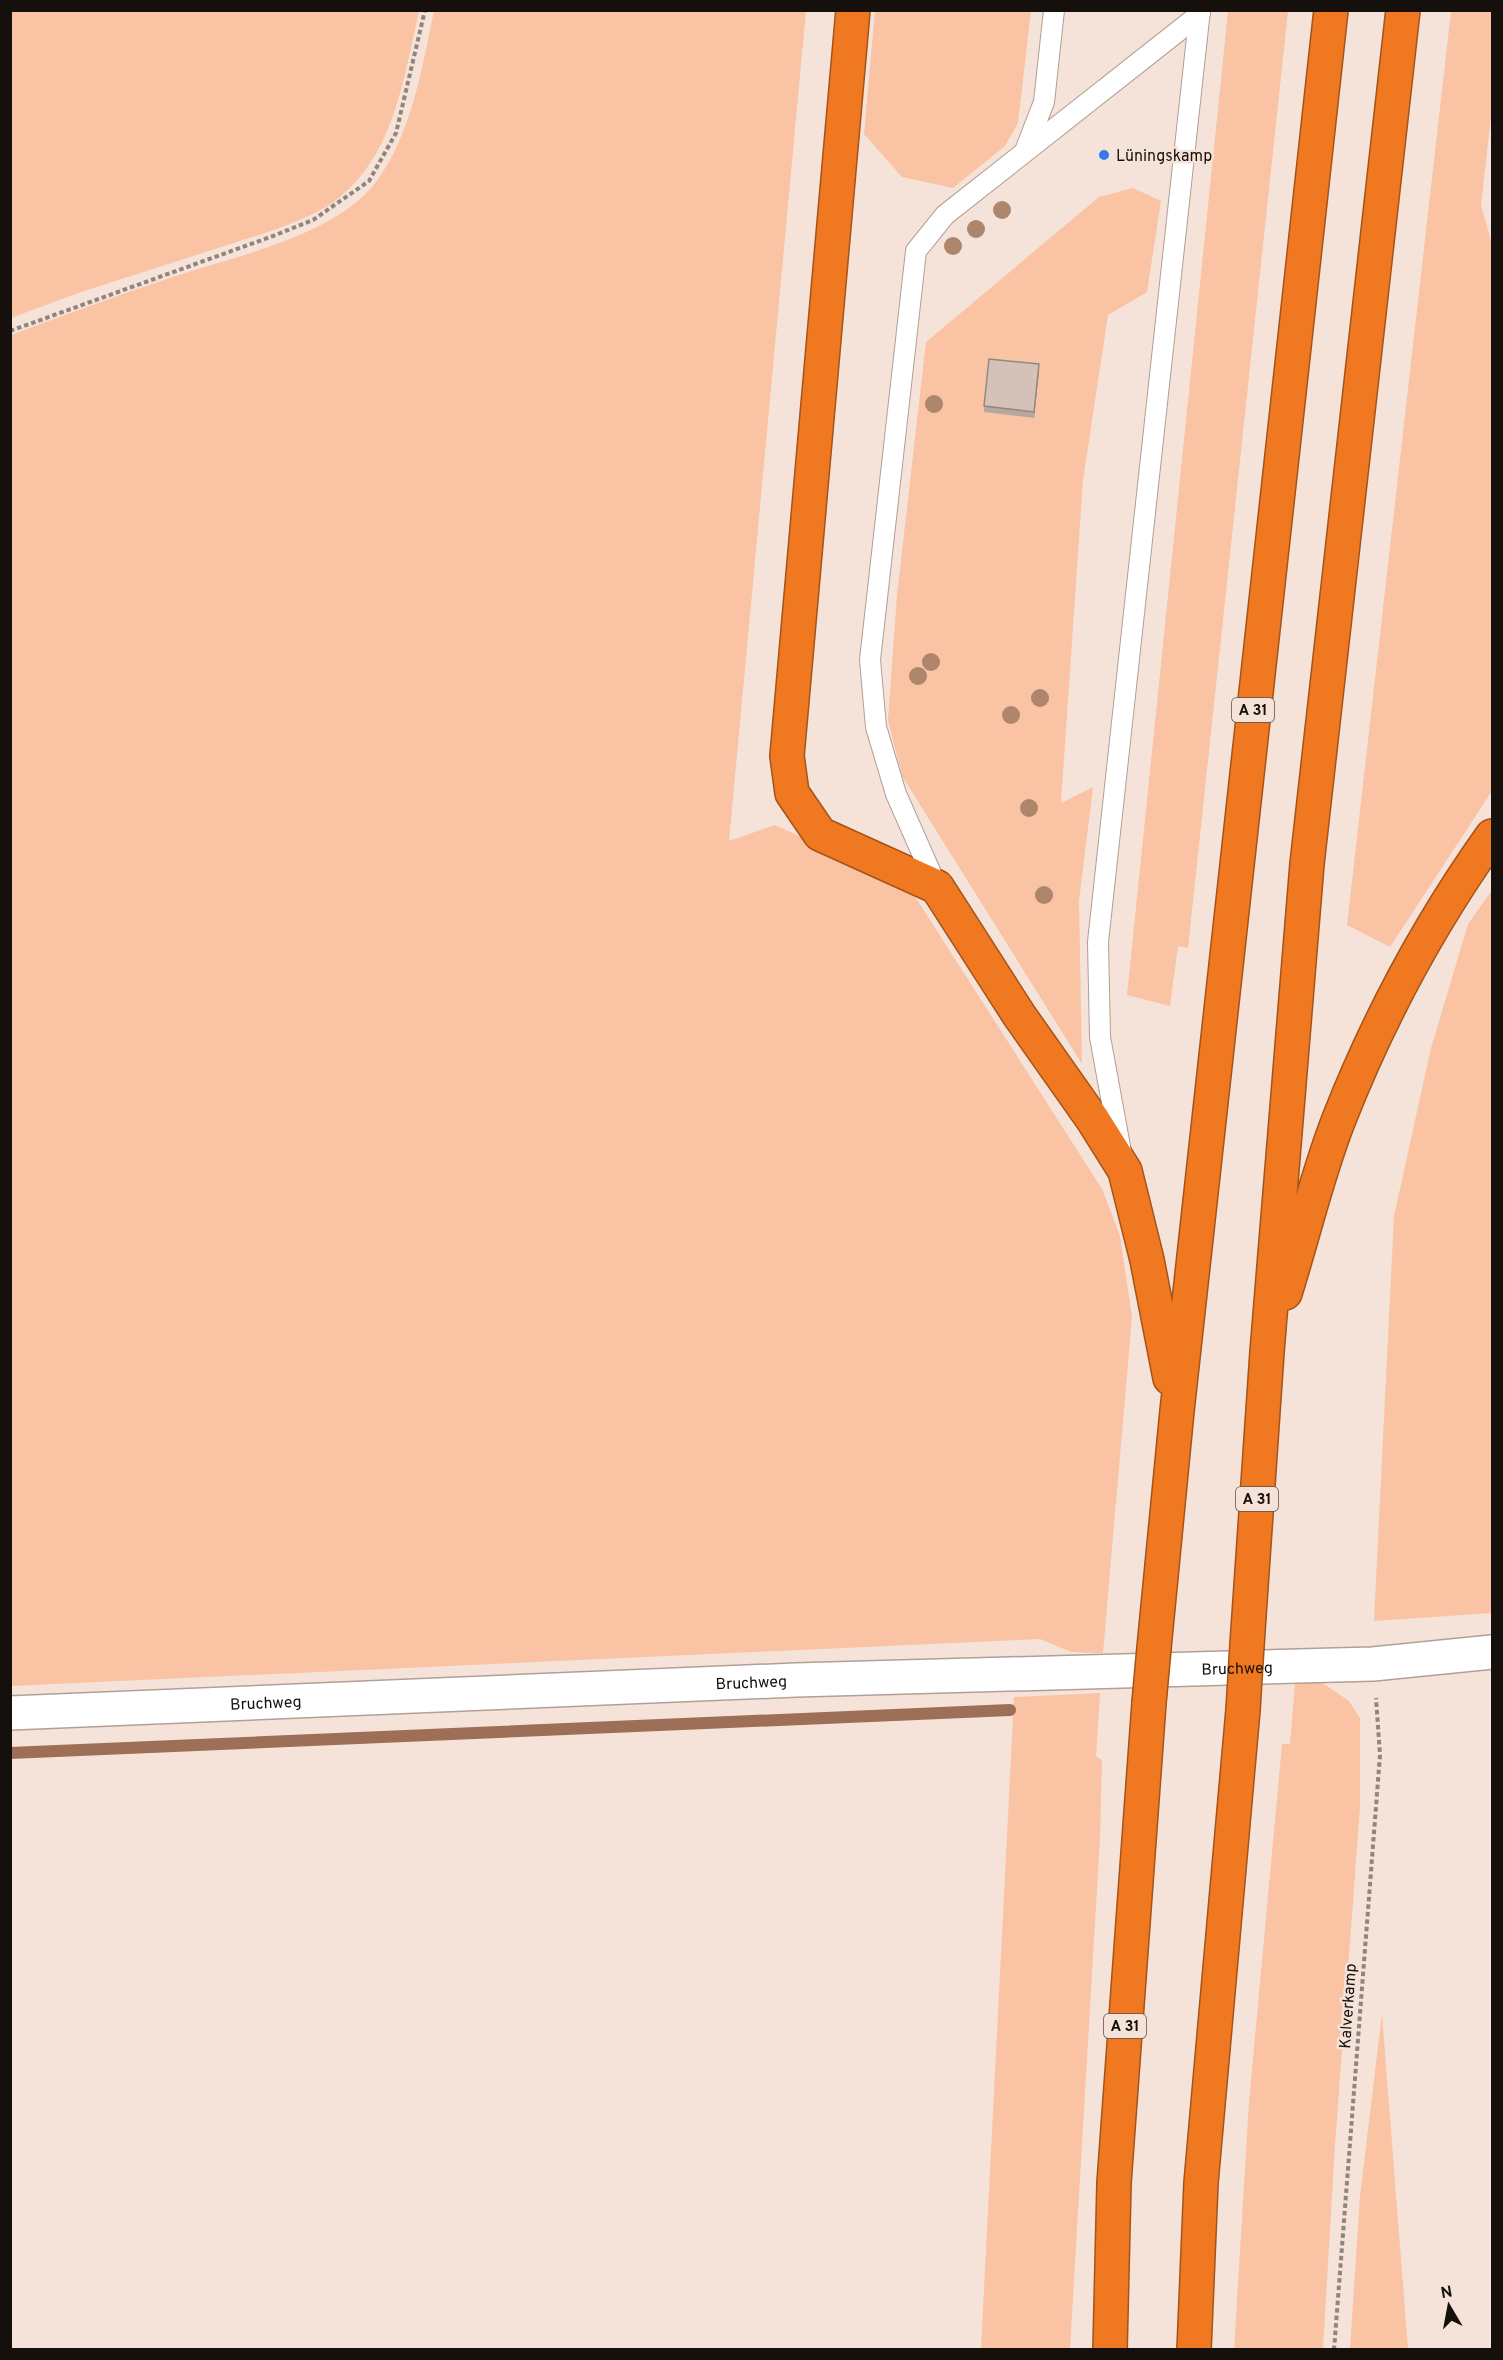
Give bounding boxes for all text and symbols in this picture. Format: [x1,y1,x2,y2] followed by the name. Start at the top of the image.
[1116,147,1212,167] place label: Lüningskamp
[1097,148,1111,162] marker: Lüningskamp
[1232,698,1274,722] road number: A 31
[1236,1487,1278,1511] road number: A 31
[1201,1659,1273,1681] street label: Bruchweg
[715,1672,788,1695] street label: Bruchweg
[230,1693,302,1716] street label: Bruchweg
[1336,1963,1362,2049] street label: Kalverkamp
[1104,2014,1146,2038] road number: A 31
[1419,2276,1479,2336] north arrow
[1439,2282,1454,2304] text: N

